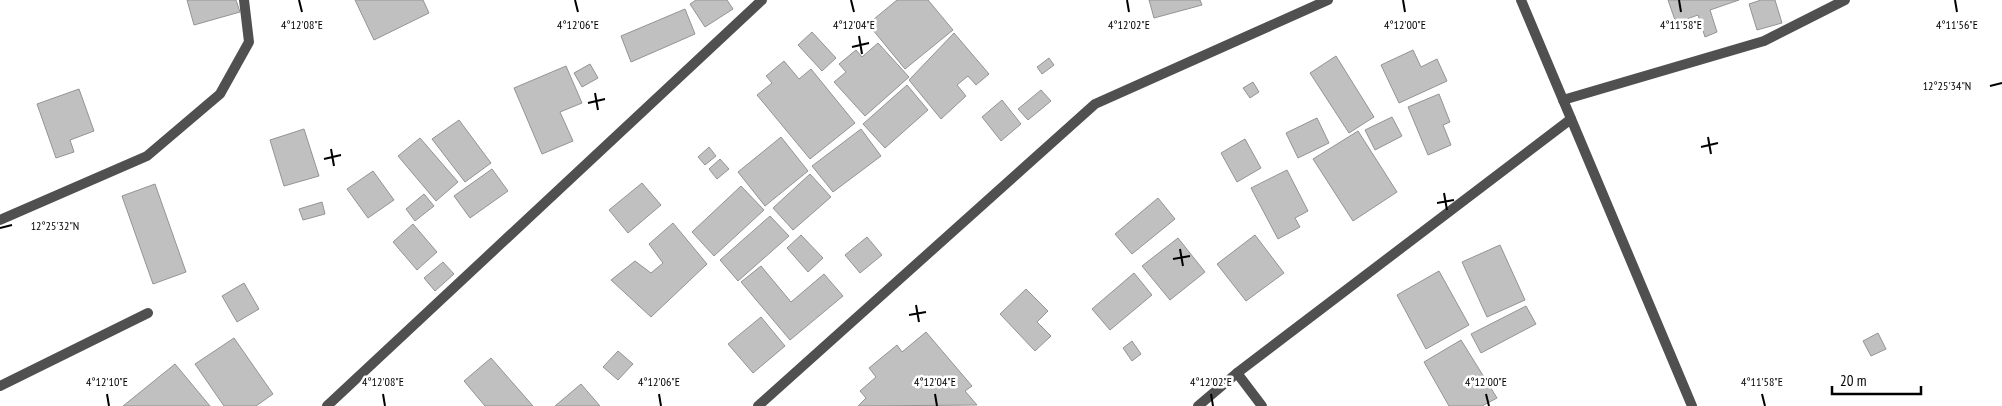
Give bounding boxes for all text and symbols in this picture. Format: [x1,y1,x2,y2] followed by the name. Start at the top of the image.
[281,17,323,32] text: 4°12'08"E
[557,17,599,32] text: 4°12'06"E
[833,17,875,32] text: 4°12'04"E
[1108,17,1150,32] text: 4°12'02"E
[1384,17,1426,32] text: 4°12'00"E
[1660,17,1702,32] text: 4°11'58"E
[1936,17,1978,32] text: 4°11'56"E
[1923,78,1971,93] text: 12°25'34"N
[31,218,79,233] text: 12°25'32"N
[1832,364,1921,396] scale bar
[1840,371,1866,390] text: 20 m
[86,374,128,389] text: 4°12'10"E
[362,374,404,389] text: 4°12'08"E
[638,374,680,389] text: 4°12'06"E
[914,374,956,389] text: 4°12'04"E
[1190,374,1232,389] text: 4°12'02"E
[1465,374,1507,389] text: 4°12'00"E
[1741,374,1783,389] text: 4°11'58"E

